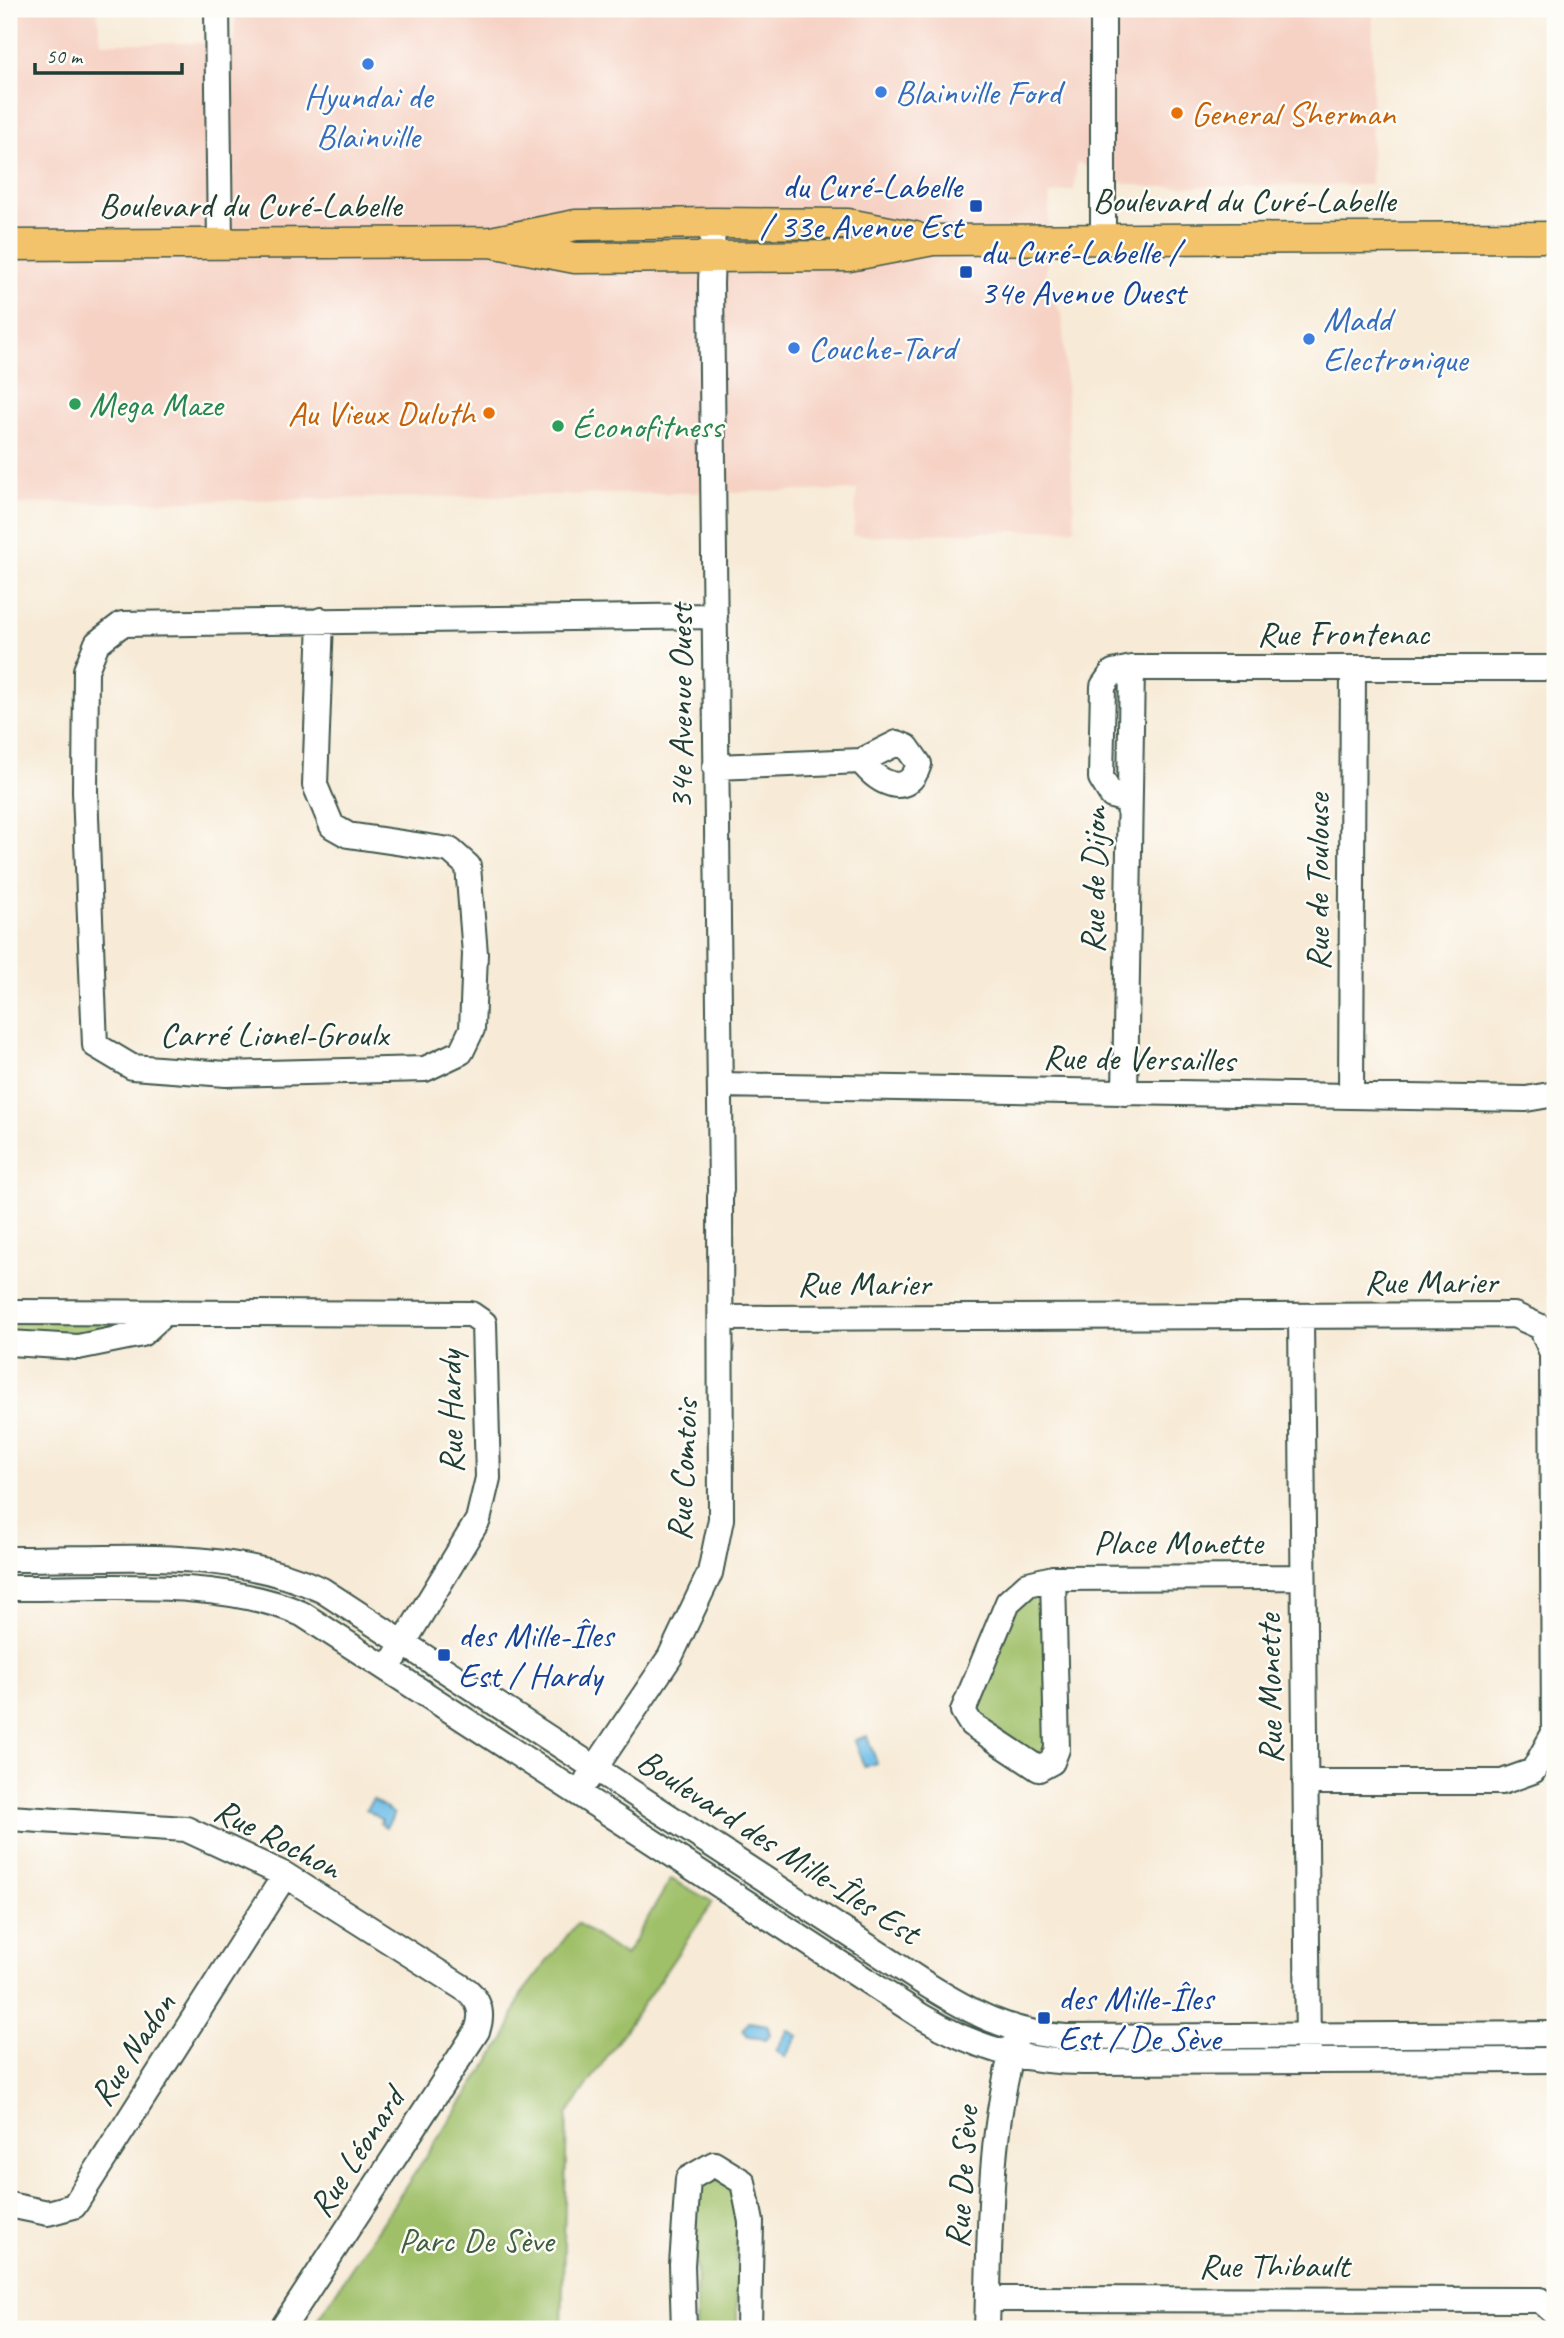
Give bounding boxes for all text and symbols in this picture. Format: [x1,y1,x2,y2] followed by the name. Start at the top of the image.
[35,32,182,76] scale bar
[46,43,84,69] text: 50 m
[360,56,376,72] marker: Hyundai de Blainville
[895,70,1066,115] place label: Blainville Ford
[304,74,435,159] place label: Hyundai de Blainville
[873,84,889,100] marker: Blainville Ford
[1191,91,1396,136] place label: General Sherman
[1169,105,1185,121] marker: General Sherman
[760,164,965,249] place label: du Curé-Labelle / 33e Avenue Est
[1093,178,1398,223] street label: Boulevard du Curé-Labelle
[99,183,404,228] street label: Boulevard du Curé-Labelle
[968,198,984,214] marker: du Curé-Labelle / 33e Avenue Est
[980,230,1189,315] place label: du Curé-Labelle / 34e Avenue Ouest
[958,264,974,280] marker: du Curé-Labelle / 34e Avenue Ouest
[1323,297,1470,382] place label: Madd Electronique
[808,326,961,371] place label: Couche-Tard
[1301,331,1317,347] marker: Madd Electronique
[786,340,802,356] marker: Couche-Tard
[89,382,225,427] place label: Mega Maze
[288,391,477,436] place label: Au Vieux Duluth
[67,396,83,412] marker: Mega Maze
[572,404,726,449] place label: Éconofitness
[481,405,497,421] marker: Au Vieux Duluth
[550,418,566,434] marker: Éconofitness
[658,601,703,810] street label: 34e Avenue Ouest
[1257,611,1431,656] street label: Rue Frontenac
[1295,791,1340,970] street label: Rue de Toulouse
[1070,804,1117,954] street label: Rue de Dijon
[160,1012,391,1057] street label: Carré Lionel-Groulx
[1043,1034,1238,1083] street label: Rue de Versailles
[1364,1259,1500,1304] street label: Rue Marier
[797,1261,933,1306] street label: Rue Marier
[427,1347,474,1474] street label: Rue Hardy
[656,1395,709,1542] street label: Rue Comtois
[1093,1520,1265,1565] street label: Place Monette
[1246,1611,1293,1764] street label: Rue Monette
[458,1613,616,1698] place label: des Mille-Îles Est / Hardy
[436,1647,452,1663] marker: des Mille-Îles Est / Hardy
[629,1738,931,1957] street label: Boulevard des Mille-Îles Est
[207,1787,351,1891] street label: Rue Rochon
[1058,1976,1223,2061] place label: des Mille-Îles Est / De Sève
[79,1984,186,2115] street label: Rue Nadon
[1036,2010,1052,2026] marker: des Mille-Îles Est / De Sève
[298,2075,418,2225] street label: Rue Léonard
[934,2102,989,2249] street label: Rue De Sève
[399,2218,556,2263] park label: Parc De Sève
[1199,2243,1353,2288] street label: Rue Thibault

